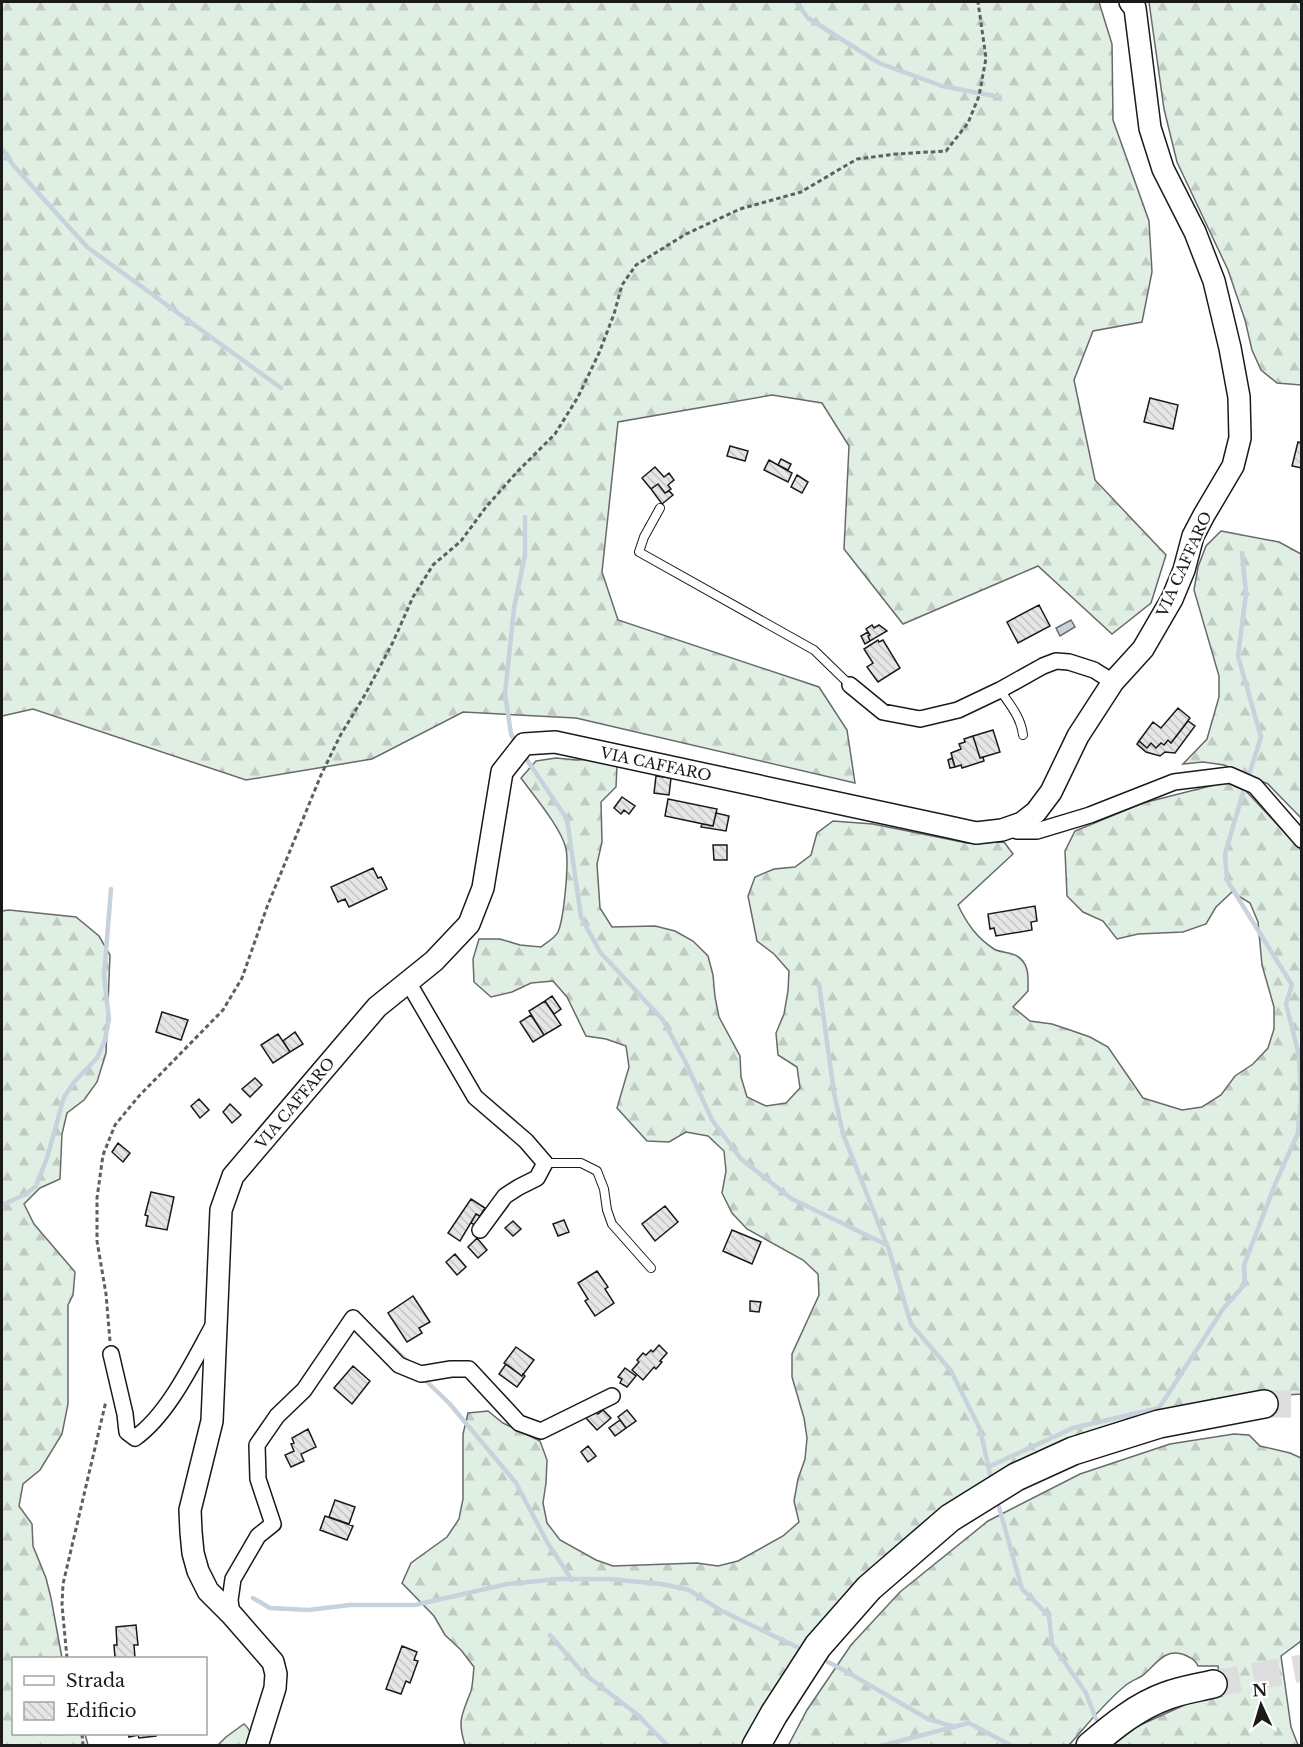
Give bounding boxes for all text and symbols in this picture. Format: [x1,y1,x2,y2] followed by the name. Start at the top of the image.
[1152,508,1216,621] street label: VIA CAFFARO
[598,743,713,785] street label: VIA CAFFARO
[251,1054,339,1153] street label: VIA CAFFARO
[12,1657,207,1735] legend
[66,1670,125,1692] text: Strada
[1231,1675,1291,1735] north arrow
[1252,1680,1268,1701] text: N
[66,1700,137,1722] text: Edificio

